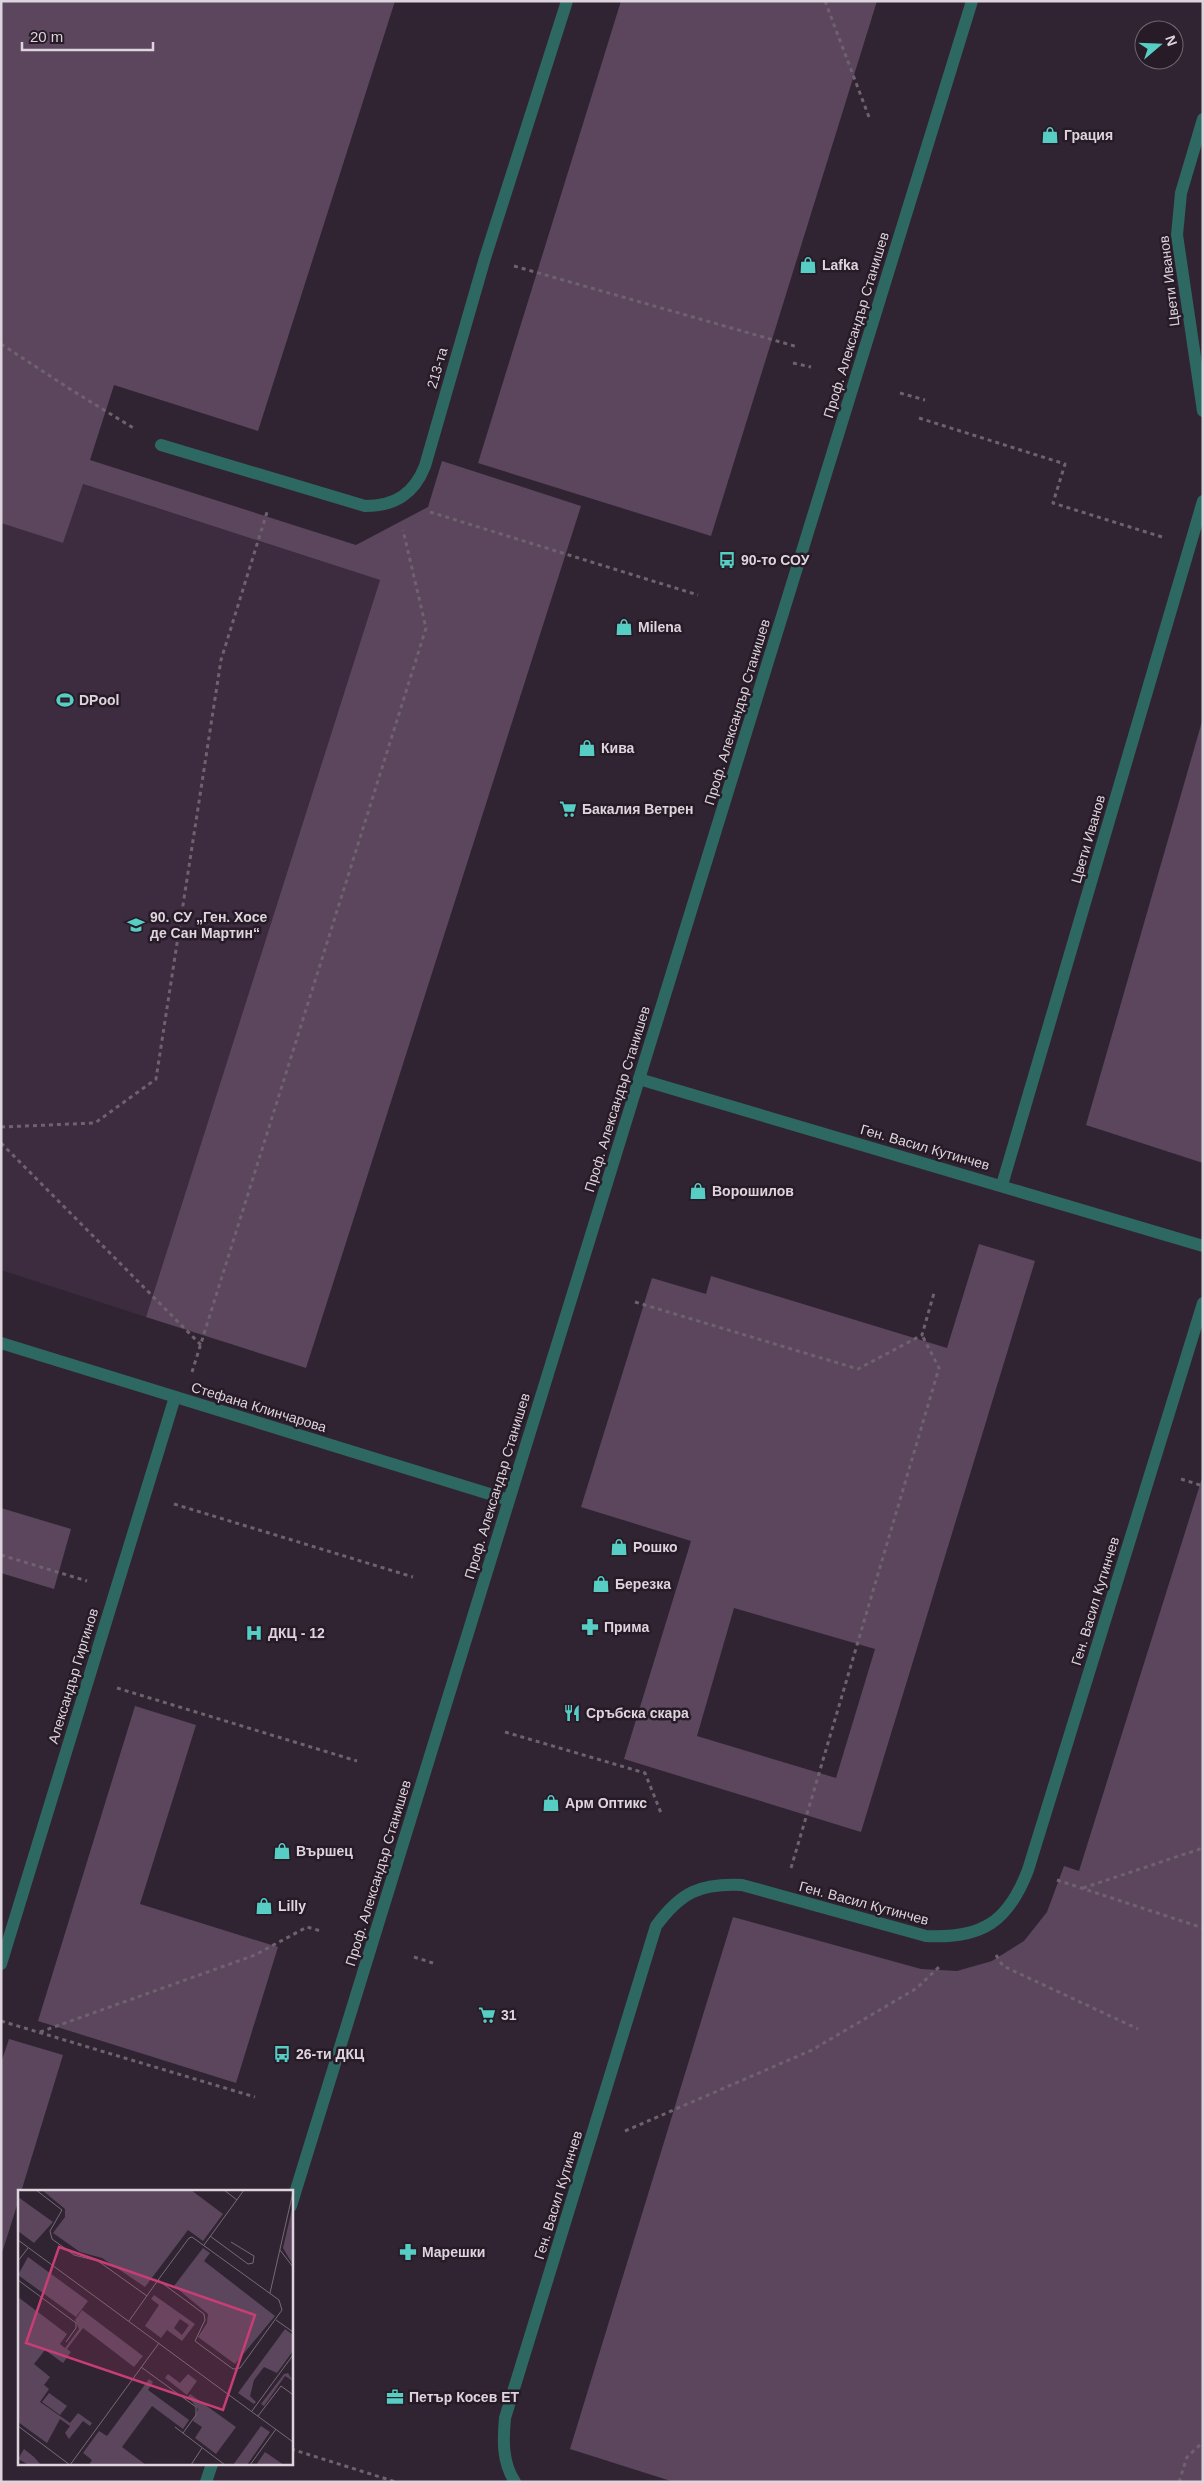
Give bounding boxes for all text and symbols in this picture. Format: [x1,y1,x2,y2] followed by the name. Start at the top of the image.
[22,20,154,52] scale bar
[1134,20,1184,70] north arrow
[30,28,63,45] text: 20 m
[1162,33,1181,48] text: N
[1040,125,1060,145] shop icon: Грация
[1064,127,1113,143] place label: Грация
[820,230,892,420] street label: Проф. Александър Станишев
[1156,235,1182,327] street label: Цвети Иванов
[798,255,818,275] shop icon: Lafka
[822,257,859,273] place label: Lafka
[424,345,451,390] street label: 213-та
[717,550,737,570] bus stop icon: 90-то СОУ
[741,552,810,568] place label: 90-то СОУ
[614,617,634,637] shop icon: Milena
[701,617,773,807] street label: Проф. Александър Станишев
[638,619,682,635] place label: Milena
[55,690,75,710] sports icon: DPool
[79,692,119,708] place label: DPool
[577,738,597,758] shop icon: Кива
[601,740,635,756] place label: Кива
[1068,793,1108,885] street label: Цвети Иванов
[558,799,578,819] supermarket icon: Бакалия Ветрен
[582,801,694,817] place label: Бакалия Ветрен
[150,909,267,941] place label: 90. СУ „Ген. Хосе де Сан Мартин“
[126,915,146,935] school or university icon: 90. СУ „Ген. Хосе де Сан Мартин“
[581,1004,653,1194] street label: Проф. Александър Станишев
[859,1121,991,1173] street label: Ген. Васил Кутинчев
[688,1181,708,1201] shop icon: Ворошилов
[712,1183,794,1199] place label: Ворошилов
[189,1379,329,1435] street label: Стефана Клинчарова
[461,1391,533,1581] street label: Проф. Александър Станишев
[1068,1535,1122,1667] street label: Ген. Васил Кутинчев
[609,1537,629,1557] shop icon: Рошко
[633,1539,678,1555] place label: Рошко
[591,1574,611,1594] shop icon: Березка
[615,1576,671,1592] place label: Березка
[45,1606,101,1746] street label: Александър Гиргинов
[580,1617,600,1637] pharmacy icon: Прима
[604,1619,649,1635] place label: Прима
[244,1623,264,1643] hospital icon: ДКЦ - 12
[268,1625,325,1641] place label: ДКЦ - 12
[562,1703,582,1723] restaurant icon: Сръбска скара
[586,1705,689,1721] place label: Сръбска скара
[342,1778,414,1968] street label: Проф. Александър Станишев
[541,1793,561,1813] shop icon: Арм Оптикс
[565,1795,647,1811] place label: Арм Оптикс
[272,1841,292,1861] shop icon: Вършец
[296,1843,353,1859] place label: Вършец
[797,1878,931,1928] street label: Ген. Васил Кутинчев
[254,1896,274,1916] shop icon: Lilly
[278,1898,306,1914] place label: Lilly
[477,2005,497,2025] supermarket icon: 31
[501,2007,517,2023] place label: 31
[272,2044,292,2064] bus stop icon: 26-ти ДКЦ
[296,2046,365,2062] place label: 26-ти ДКЦ
[531,2129,585,2261] street label: Ген. Васил Кутинчев
[18,2190,292,2466] inset map
[398,2242,418,2262] pharmacy icon: Марешки
[422,2244,485,2260] place label: Марешки
[385,2387,405,2407] office icon: Петър Косев ЕТ
[409,2389,519,2405] place label: Петър Косев ЕТ

